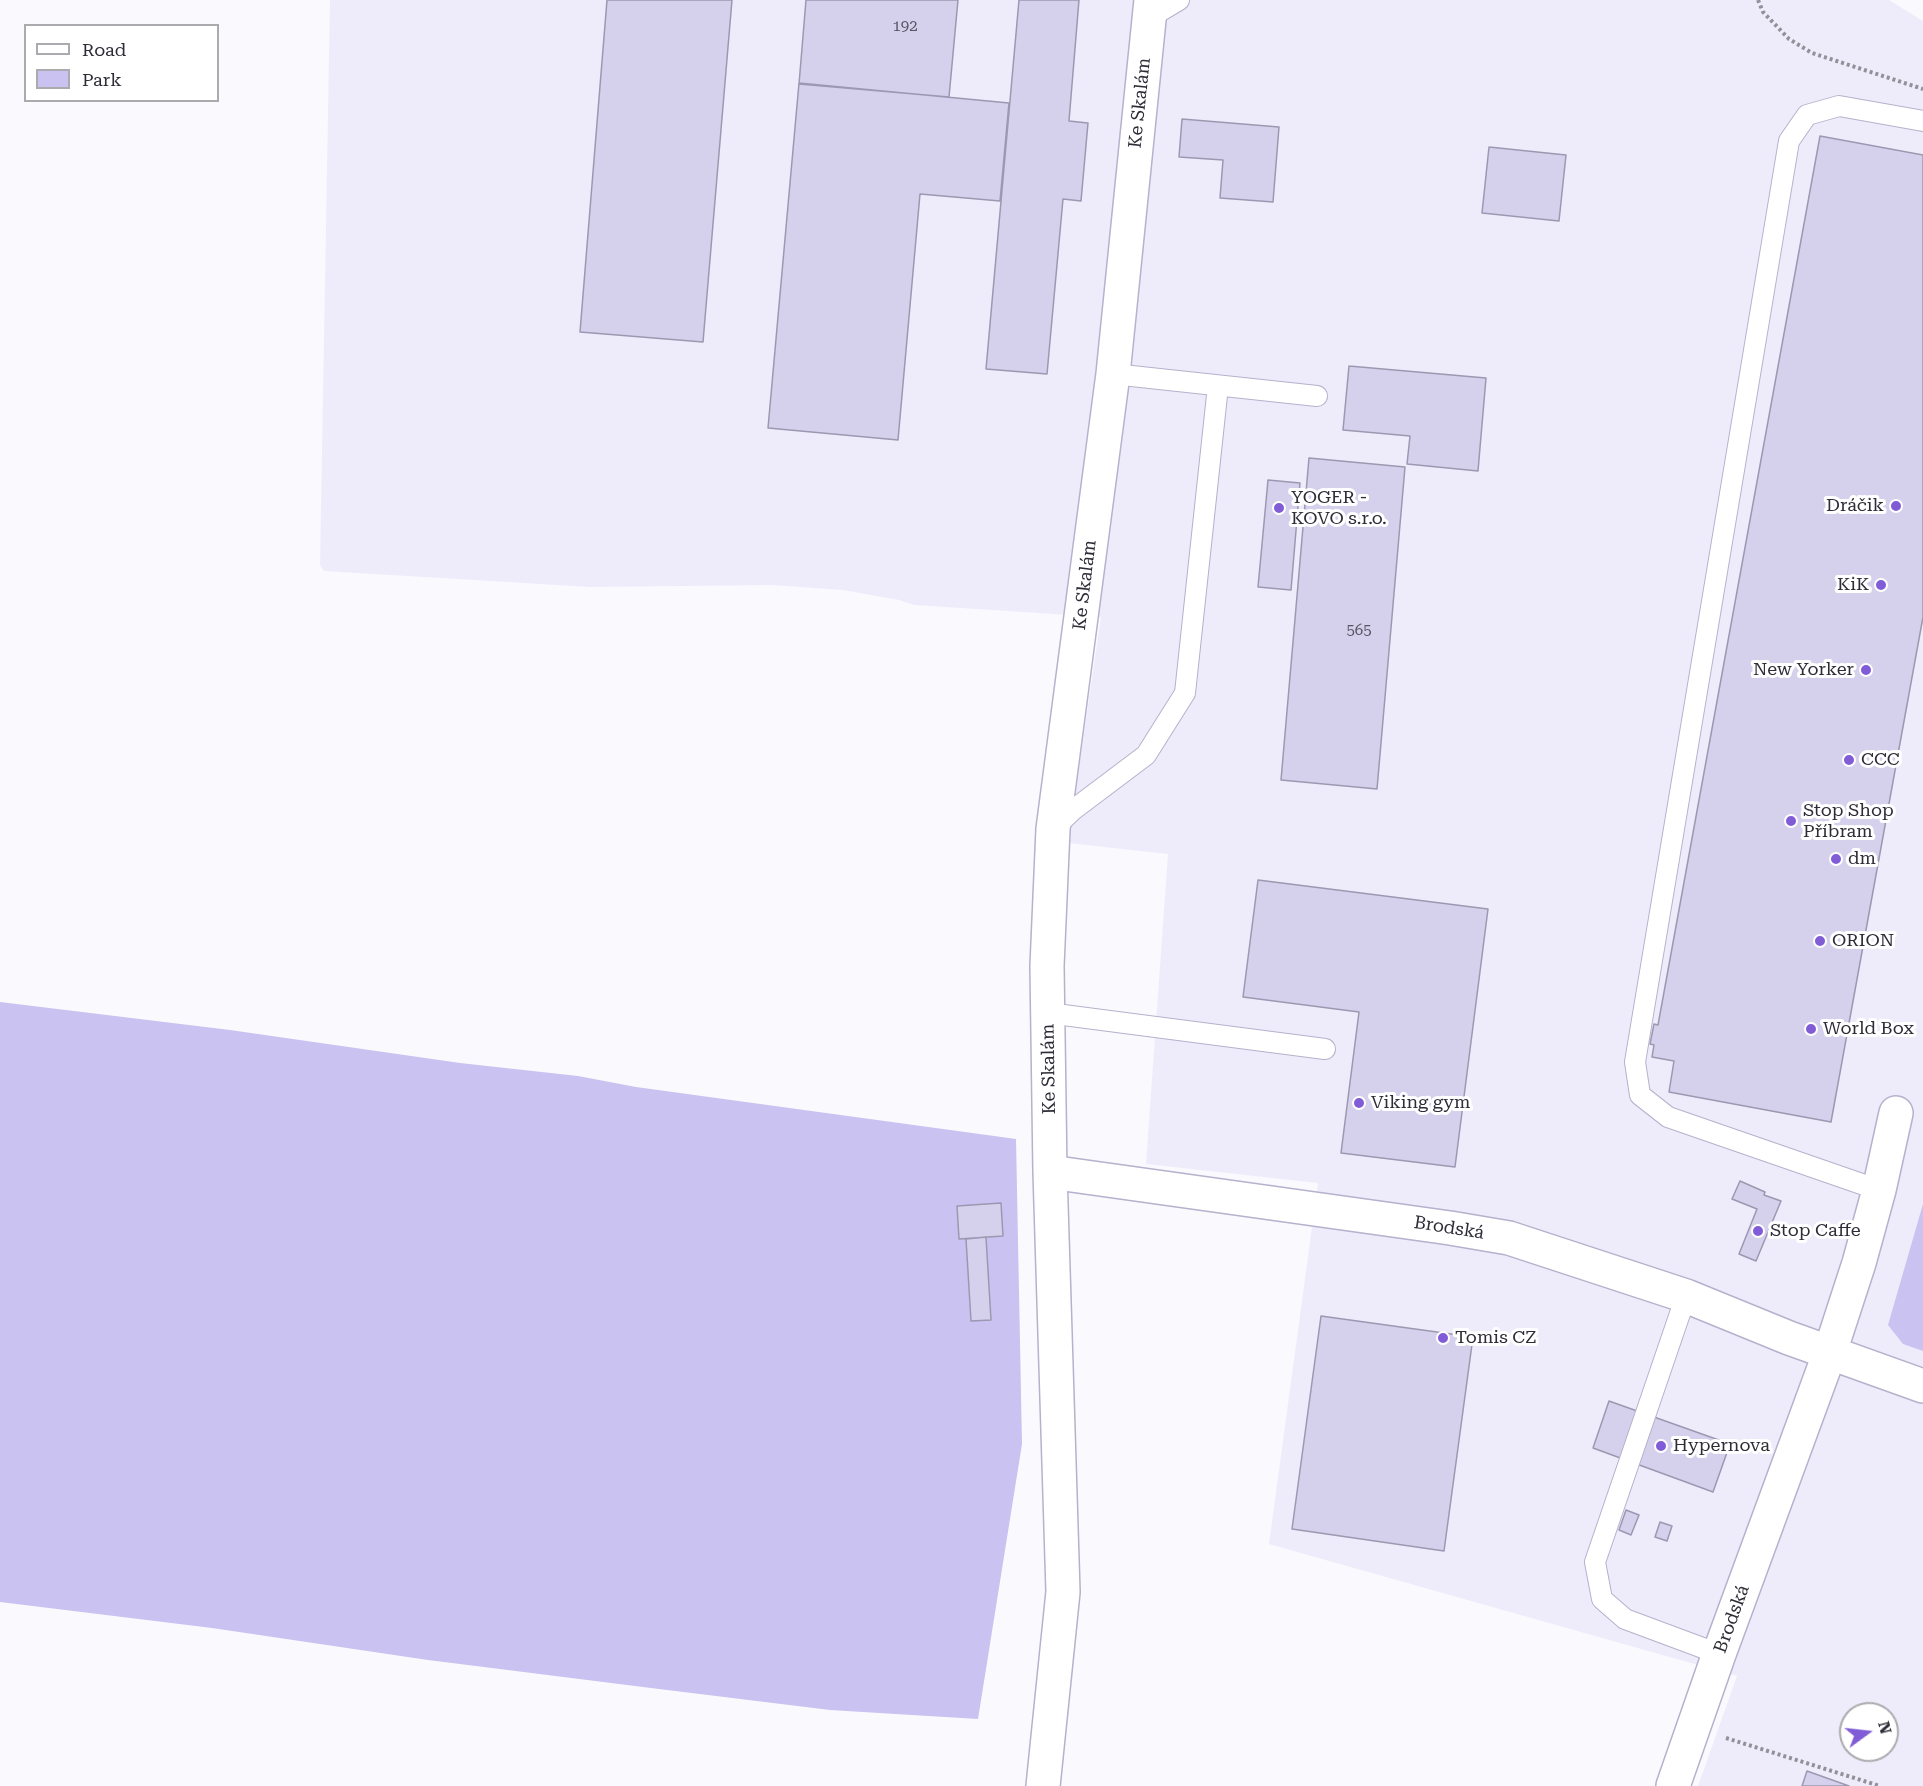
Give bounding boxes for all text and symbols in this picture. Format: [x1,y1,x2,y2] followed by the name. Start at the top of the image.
[892,18,918,36] house number: 192
[24,24,219,102] legend
[82,39,126,60] text: Road
[1125,57,1155,149] street label: Ke Skalám
[82,69,122,90] text: Park
[1291,487,1387,530] place label: YOGER - KOVO s.r.o.
[1826,495,1884,517] place label: Dráčik
[1889,499,1903,513] marker: Dráčik
[1272,501,1286,515] marker: YOGER - KOVO s.r.o.
[1069,539,1101,631] street label: Ke Skalám
[1837,574,1869,596] place label: KiK
[1874,578,1888,592] marker: KiK
[1346,622,1372,640] house number: 565
[1753,659,1854,681] place label: New Yorker
[1859,663,1873,677] marker: New Yorker
[1861,749,1900,771] place label: CCC
[1842,753,1856,767] marker: CCC
[1803,800,1894,842] place label: Stop Shop Příbram
[1784,814,1798,828] marker: Stop Shop Příbram
[1848,848,1876,870] place label: dm
[1829,852,1843,866] marker: dm
[1832,930,1894,952] place label: ORION
[1813,934,1827,948] marker: ORION
[1823,1018,1914,1040] place label: World Box
[1804,1022,1818,1036] marker: World Box
[1037,1023,1061,1115] street label: Ke Skalám
[1371,1092,1470,1114] place label: Viking gym
[1352,1096,1366,1110] marker: Viking gym
[1412,1212,1486,1244] street label: Brodská
[1770,1220,1861,1242] place label: Stop Caffe
[1751,1224,1765,1238] marker: Stop Caffe
[1455,1327,1536,1349] place label: Tomis CZ
[1436,1331,1450,1345] marker: Tomis CZ
[1673,1435,1770,1457] place label: Hypernova
[1654,1439,1668,1453] marker: Hypernova
[1710,1582,1754,1656] street label: Brodská
[1839,1702,1899,1762] north arrow
[1874,1719,1896,1736] text: N

